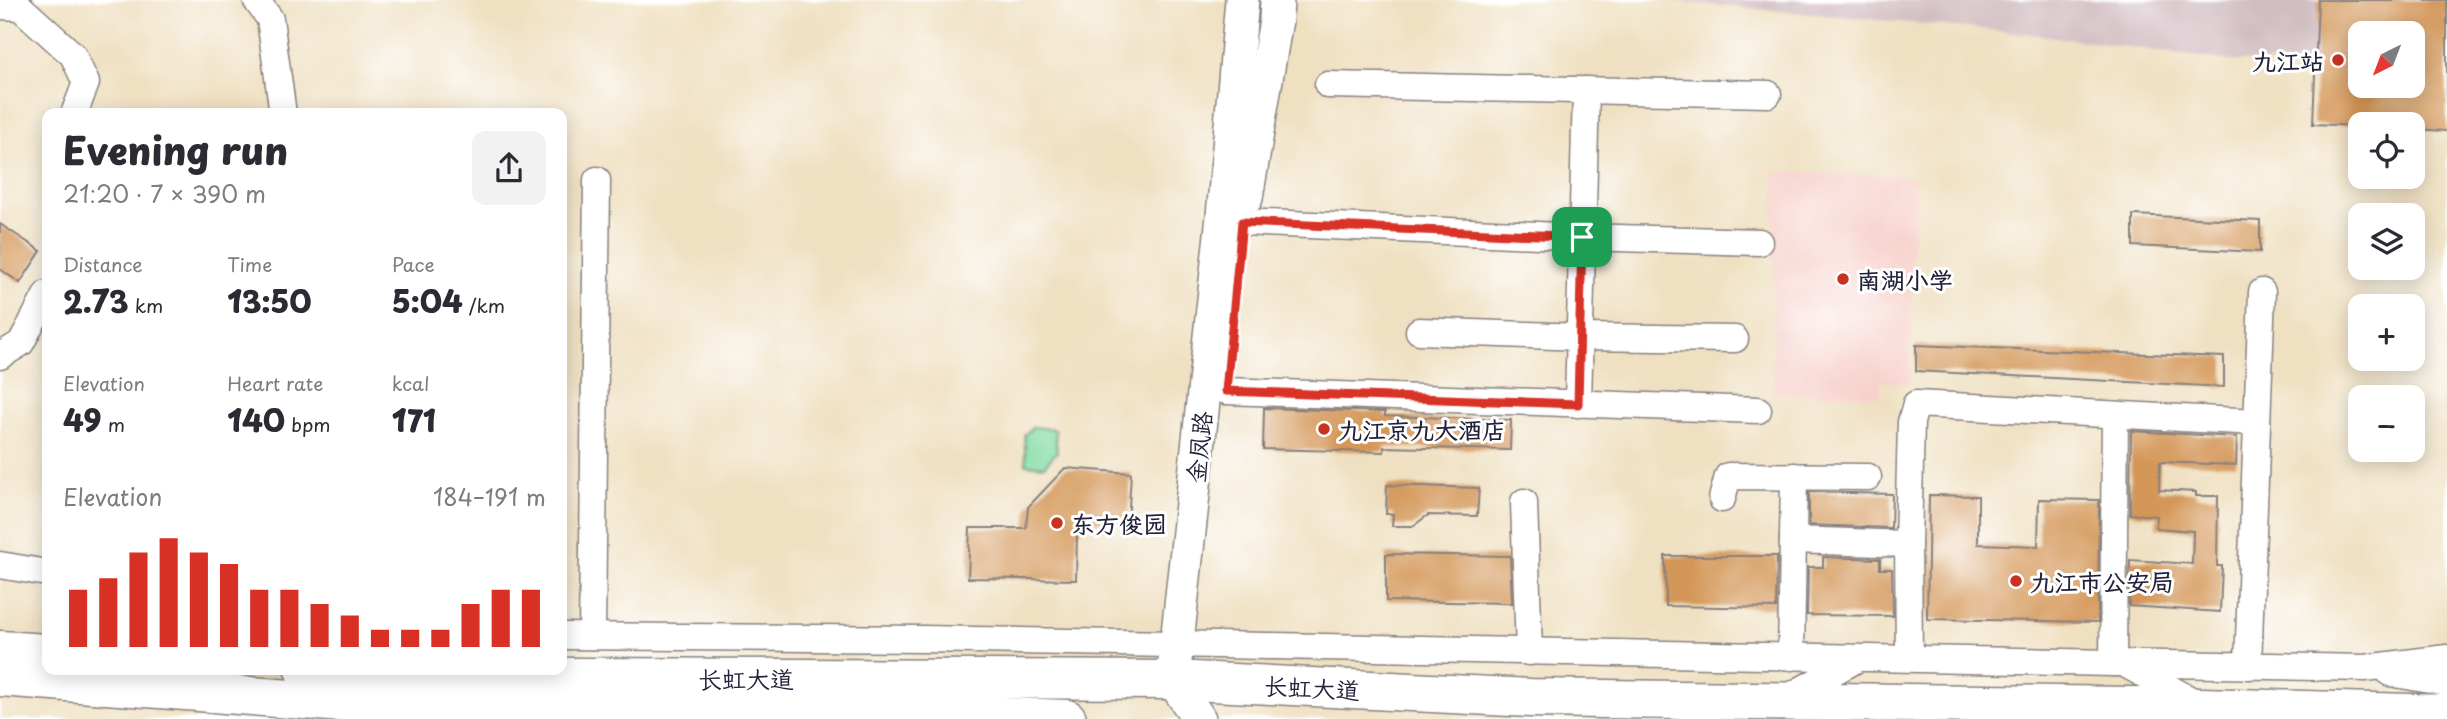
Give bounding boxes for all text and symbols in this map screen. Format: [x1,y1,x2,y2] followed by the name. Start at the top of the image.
[2348,21,2426,98] north arrow
[2348,21,2425,462] map controls
[2252,42,2324,78] place label: 九江站
[2330,52,2346,68] marker: 九江站
[2348,112,2425,189] button: locate
[63,121,288,178] text: Evening run
[472,131,546,205] button: share
[63,176,266,211] text: 21:20 · 7 × 390 m
[2348,203,2425,280] button: layers
[1552,207,1612,267] pin
[1563,218,1601,256] icon: arrive
[63,250,143,278] text: Distance
[227,250,272,278] text: Time
[392,250,435,278] text: Pace
[1857,261,1953,297] place label: 南湖小学
[1835,271,1851,287] marker: 南湖小学
[63,278,129,323] text: 2.73
[227,278,312,323] text: 13:50
[392,278,463,323] text: 5:04
[129,291,163,319] text: km
[463,291,505,319] text: /km
[2348,294,2425,371] button: +
[63,369,145,397] text: Elevation
[227,369,323,397] text: Heart rate
[392,369,430,397] text: kcal
[2348,385,2425,462] button: −
[63,397,102,442] text: 49
[227,397,285,442] text: 140
[392,397,436,442] text: 171
[1176,409,1220,485] street label: 金凤路
[102,410,125,438] text: m
[285,410,331,438] text: bpm
[1338,411,1506,447] place label: 九江京九大酒店
[1316,421,1332,437] marker: 九江京九大酒店
[63,479,162,514] text: Elevation
[433,479,546,514] text: 184–191 m
[1071,505,1167,541] place label: 东方俊园
[1049,515,1065,531] marker: 东方俊园
[2030,563,2174,599] place label: 九江市公安局
[2008,573,2024,589] marker: 九江市公安局
[698,660,794,696] street label: 长虹大道
[1263,667,1361,707] street label: 长虹大道

